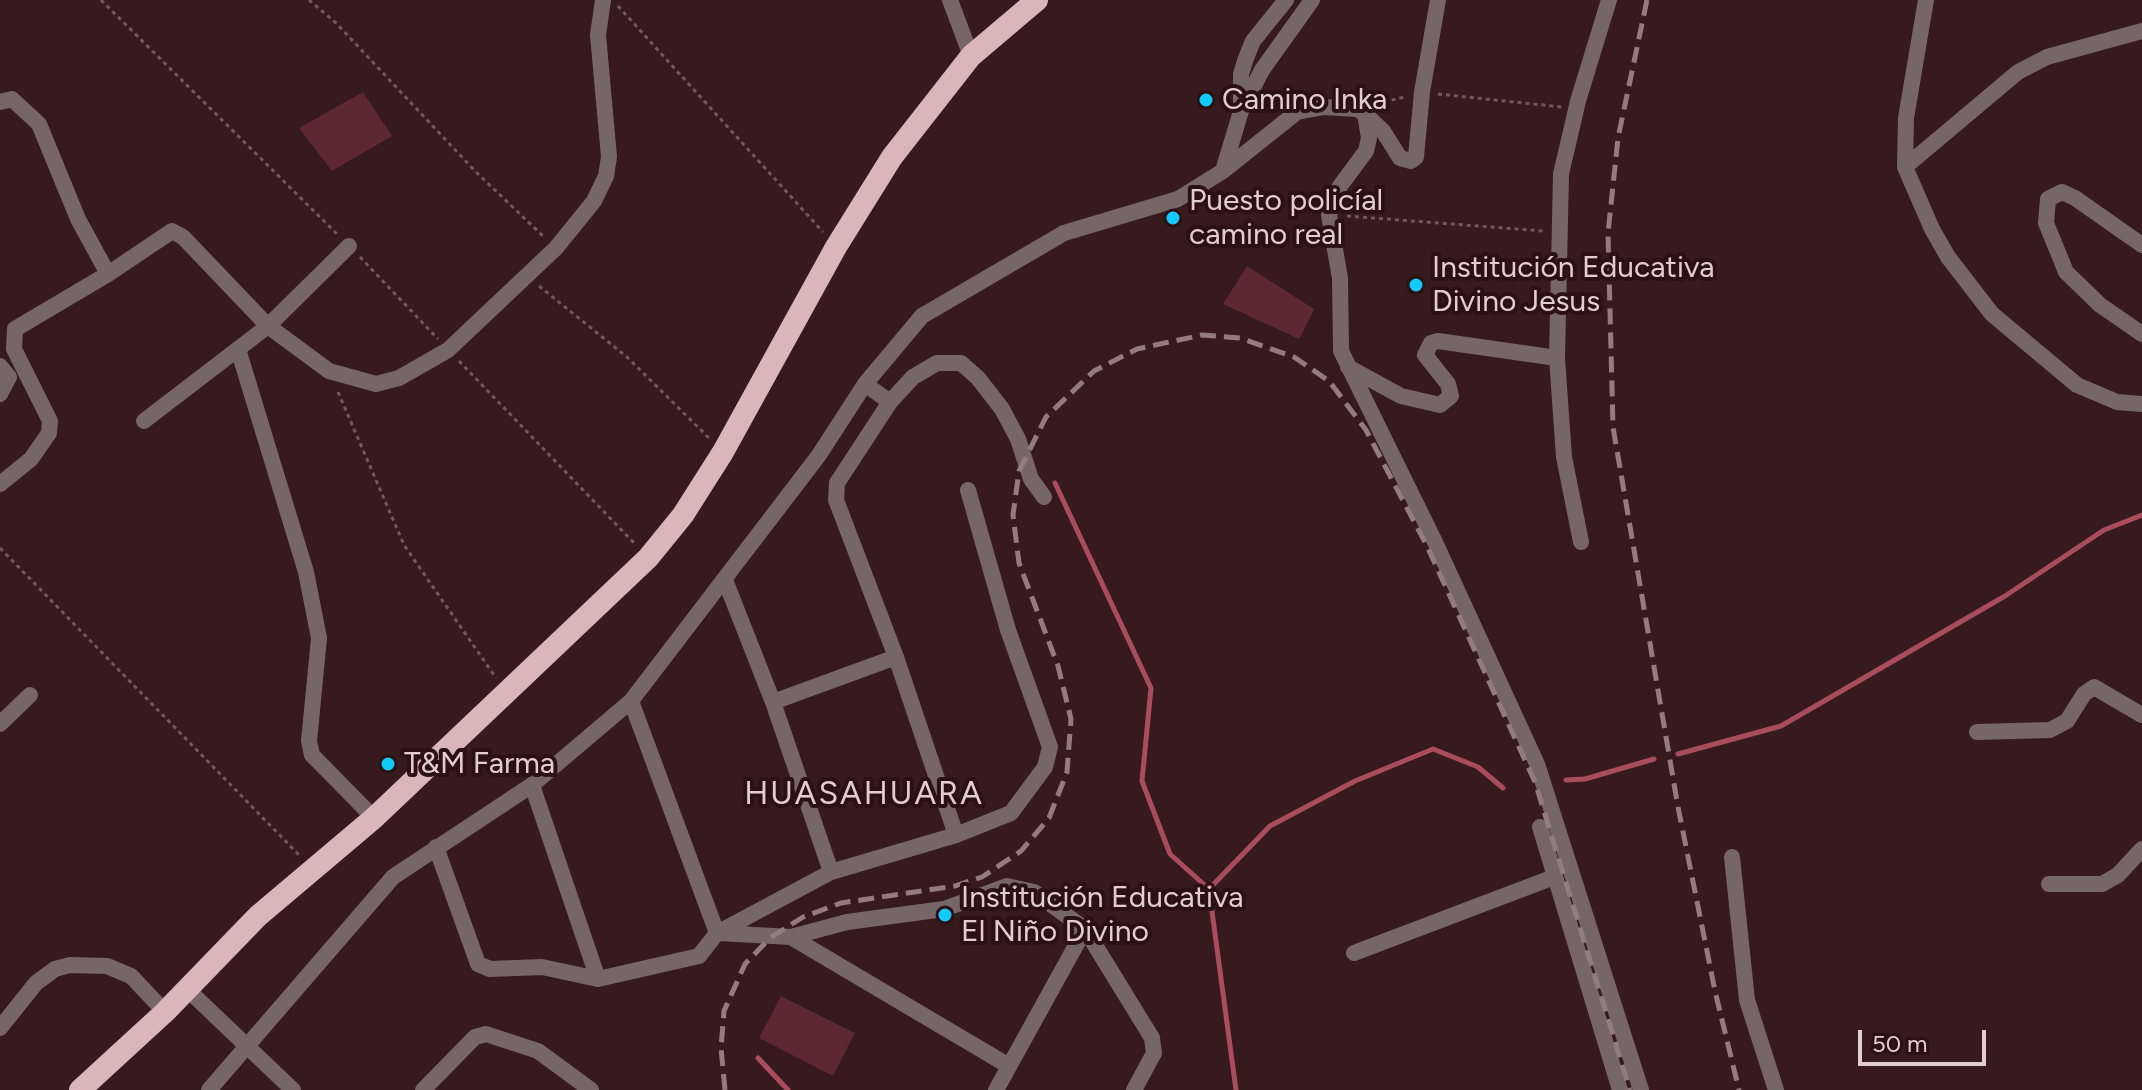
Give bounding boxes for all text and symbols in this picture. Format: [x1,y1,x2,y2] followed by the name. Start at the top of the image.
[1222,82,1387,118] place label: Camino Inka
[1197,91,1215,109] marker: Camino Inka
[1189,183,1383,254] place label: Puesto policíal camino real
[1164,209,1182,227] marker: Puesto policíal camino real
[1432,250,1714,320] place label: Institución Educativa Divino Jesus
[1407,276,1425,294] marker: Institución Educativa Divino Jesus
[404,746,555,782] place label: T&M Farma
[379,755,397,773] marker: T&M Farma
[744,776,984,814] district label: HUASAHUARA
[961,880,1243,950] place label: Institución Educativa El Niño Divino
[936,906,954,924] marker: Institución Educativa El Niño Divino
[1862,1014,1990,1064] scale bar
[1872,1029,1928,1058] text: 50 m

